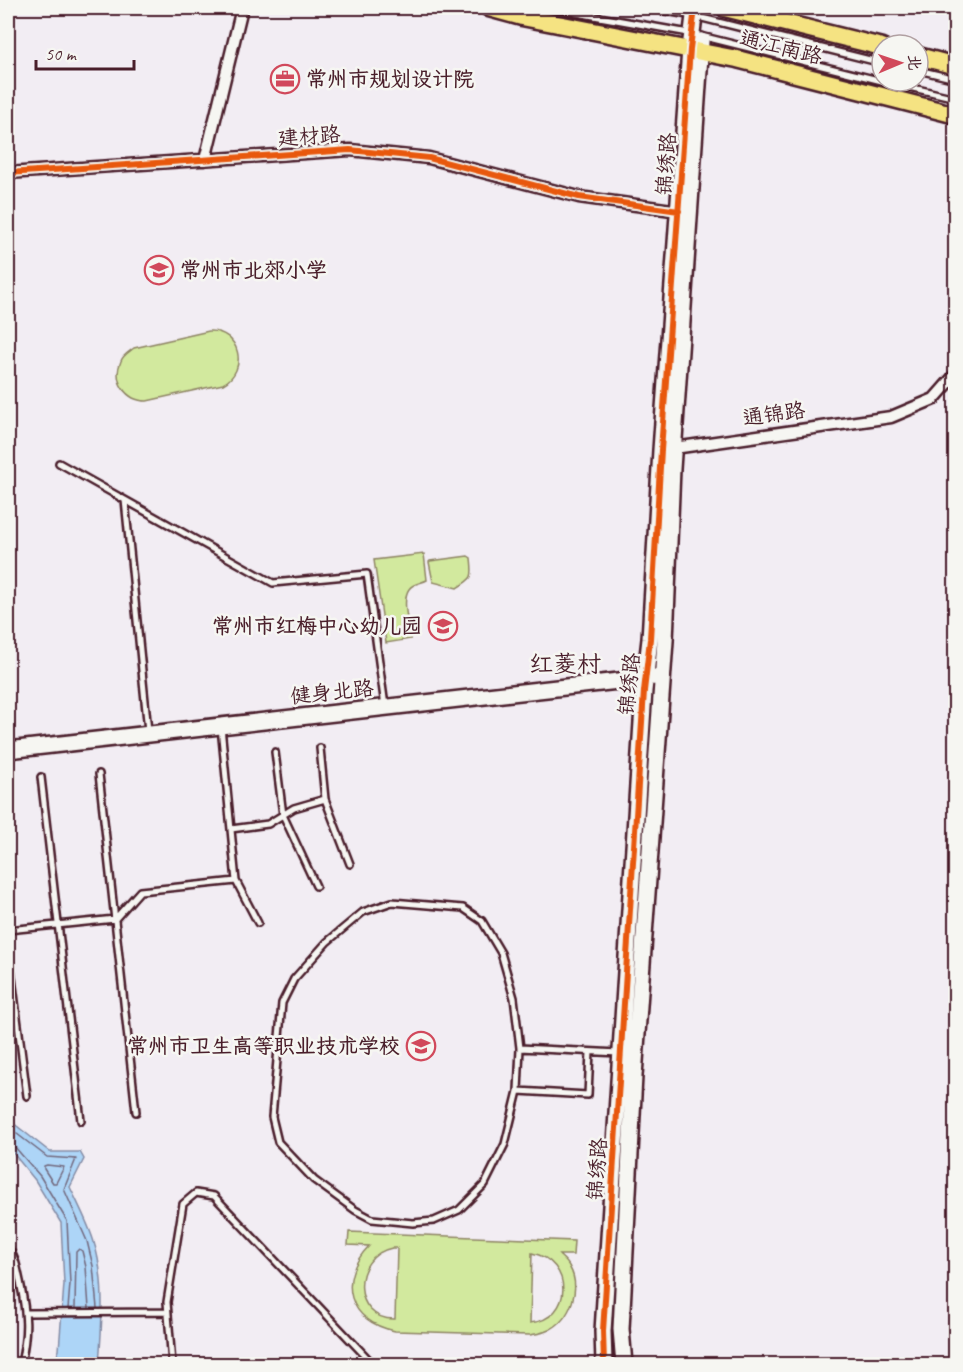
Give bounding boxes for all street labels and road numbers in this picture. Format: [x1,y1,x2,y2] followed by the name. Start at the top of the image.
[737,24,825,70] street label: 通江南路
[277,121,341,151] street label: 建材路
[651,132,681,196] street label: 锦绣路
[741,397,807,431] street label: 通锦路
[613,651,645,717] street label: 锦绣路
[289,675,375,709] street label: 健身北路
[582,1137,612,1201] street label: 锦绣路

